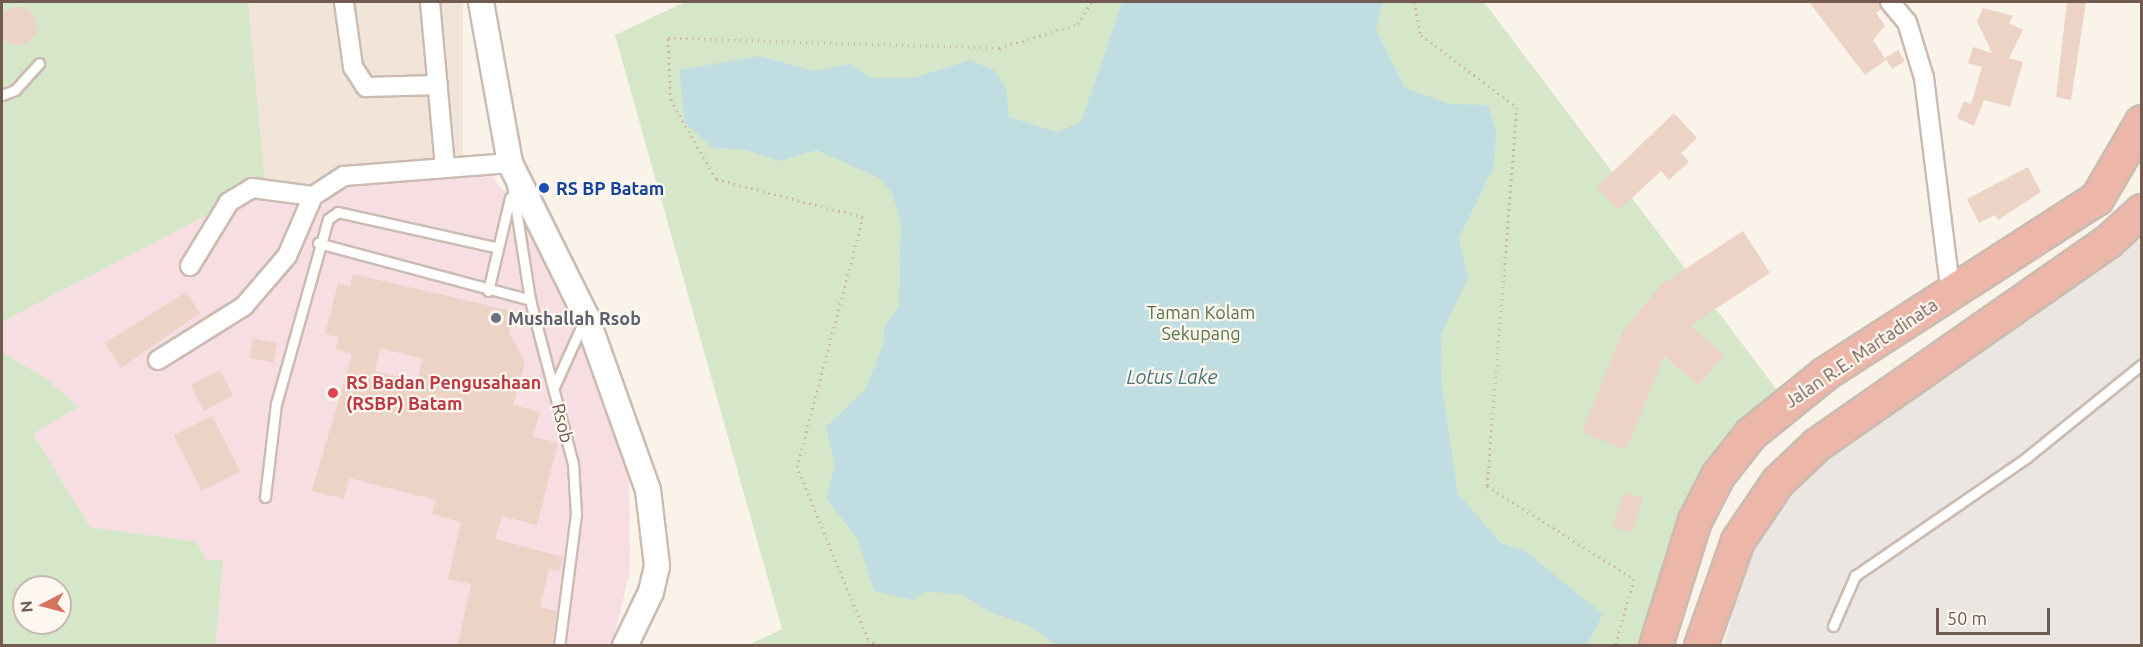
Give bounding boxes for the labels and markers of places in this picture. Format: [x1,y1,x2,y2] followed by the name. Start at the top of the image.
[556,177,664,199] place label: RS BP Batam
[537,181,551,195] marker: RS BP Batam
[508,307,641,329] place label: Mushallah Rsob
[489,311,503,325] marker: Mushallah Rsob
[346,372,541,415] place label: RS Badan Pengusahaan (RSBP) Batam
[324,384,342,402] marker: RS Badan Pengusahaan (RSBP) Batam

